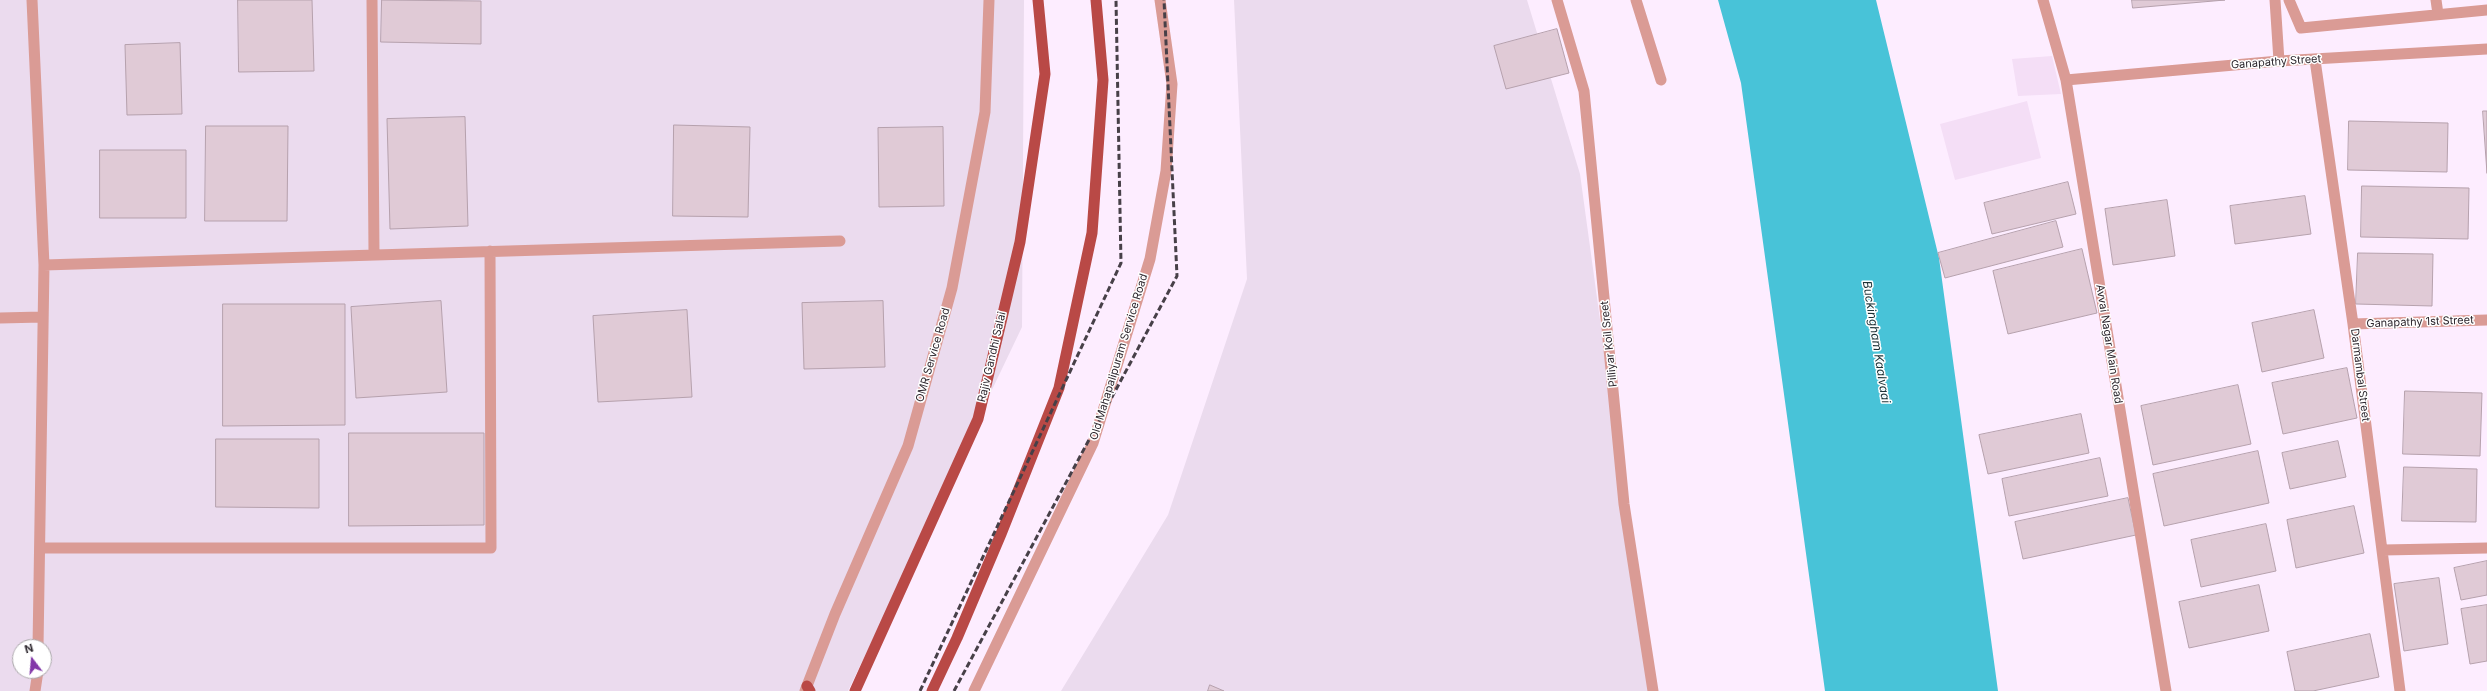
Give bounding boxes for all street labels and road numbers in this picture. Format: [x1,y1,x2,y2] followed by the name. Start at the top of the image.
[2230,52,2322,72] street label: Ganapathy Street
[1087,272,1151,442] street label: Old Mahapalipuram Service Road
[2093,283,2125,405] street label: Avvai Nagar Main Road
[1598,300,1620,388] street label: Pilliyar Koil Sreet
[913,306,953,404] street label: OMR Service Road
[975,310,1009,404] street label: Rajiv Gandhi Salai
[2366,314,2474,330] street label: Ganapathy 1st Street
[2348,328,2372,422] street label: Darmambal Street

